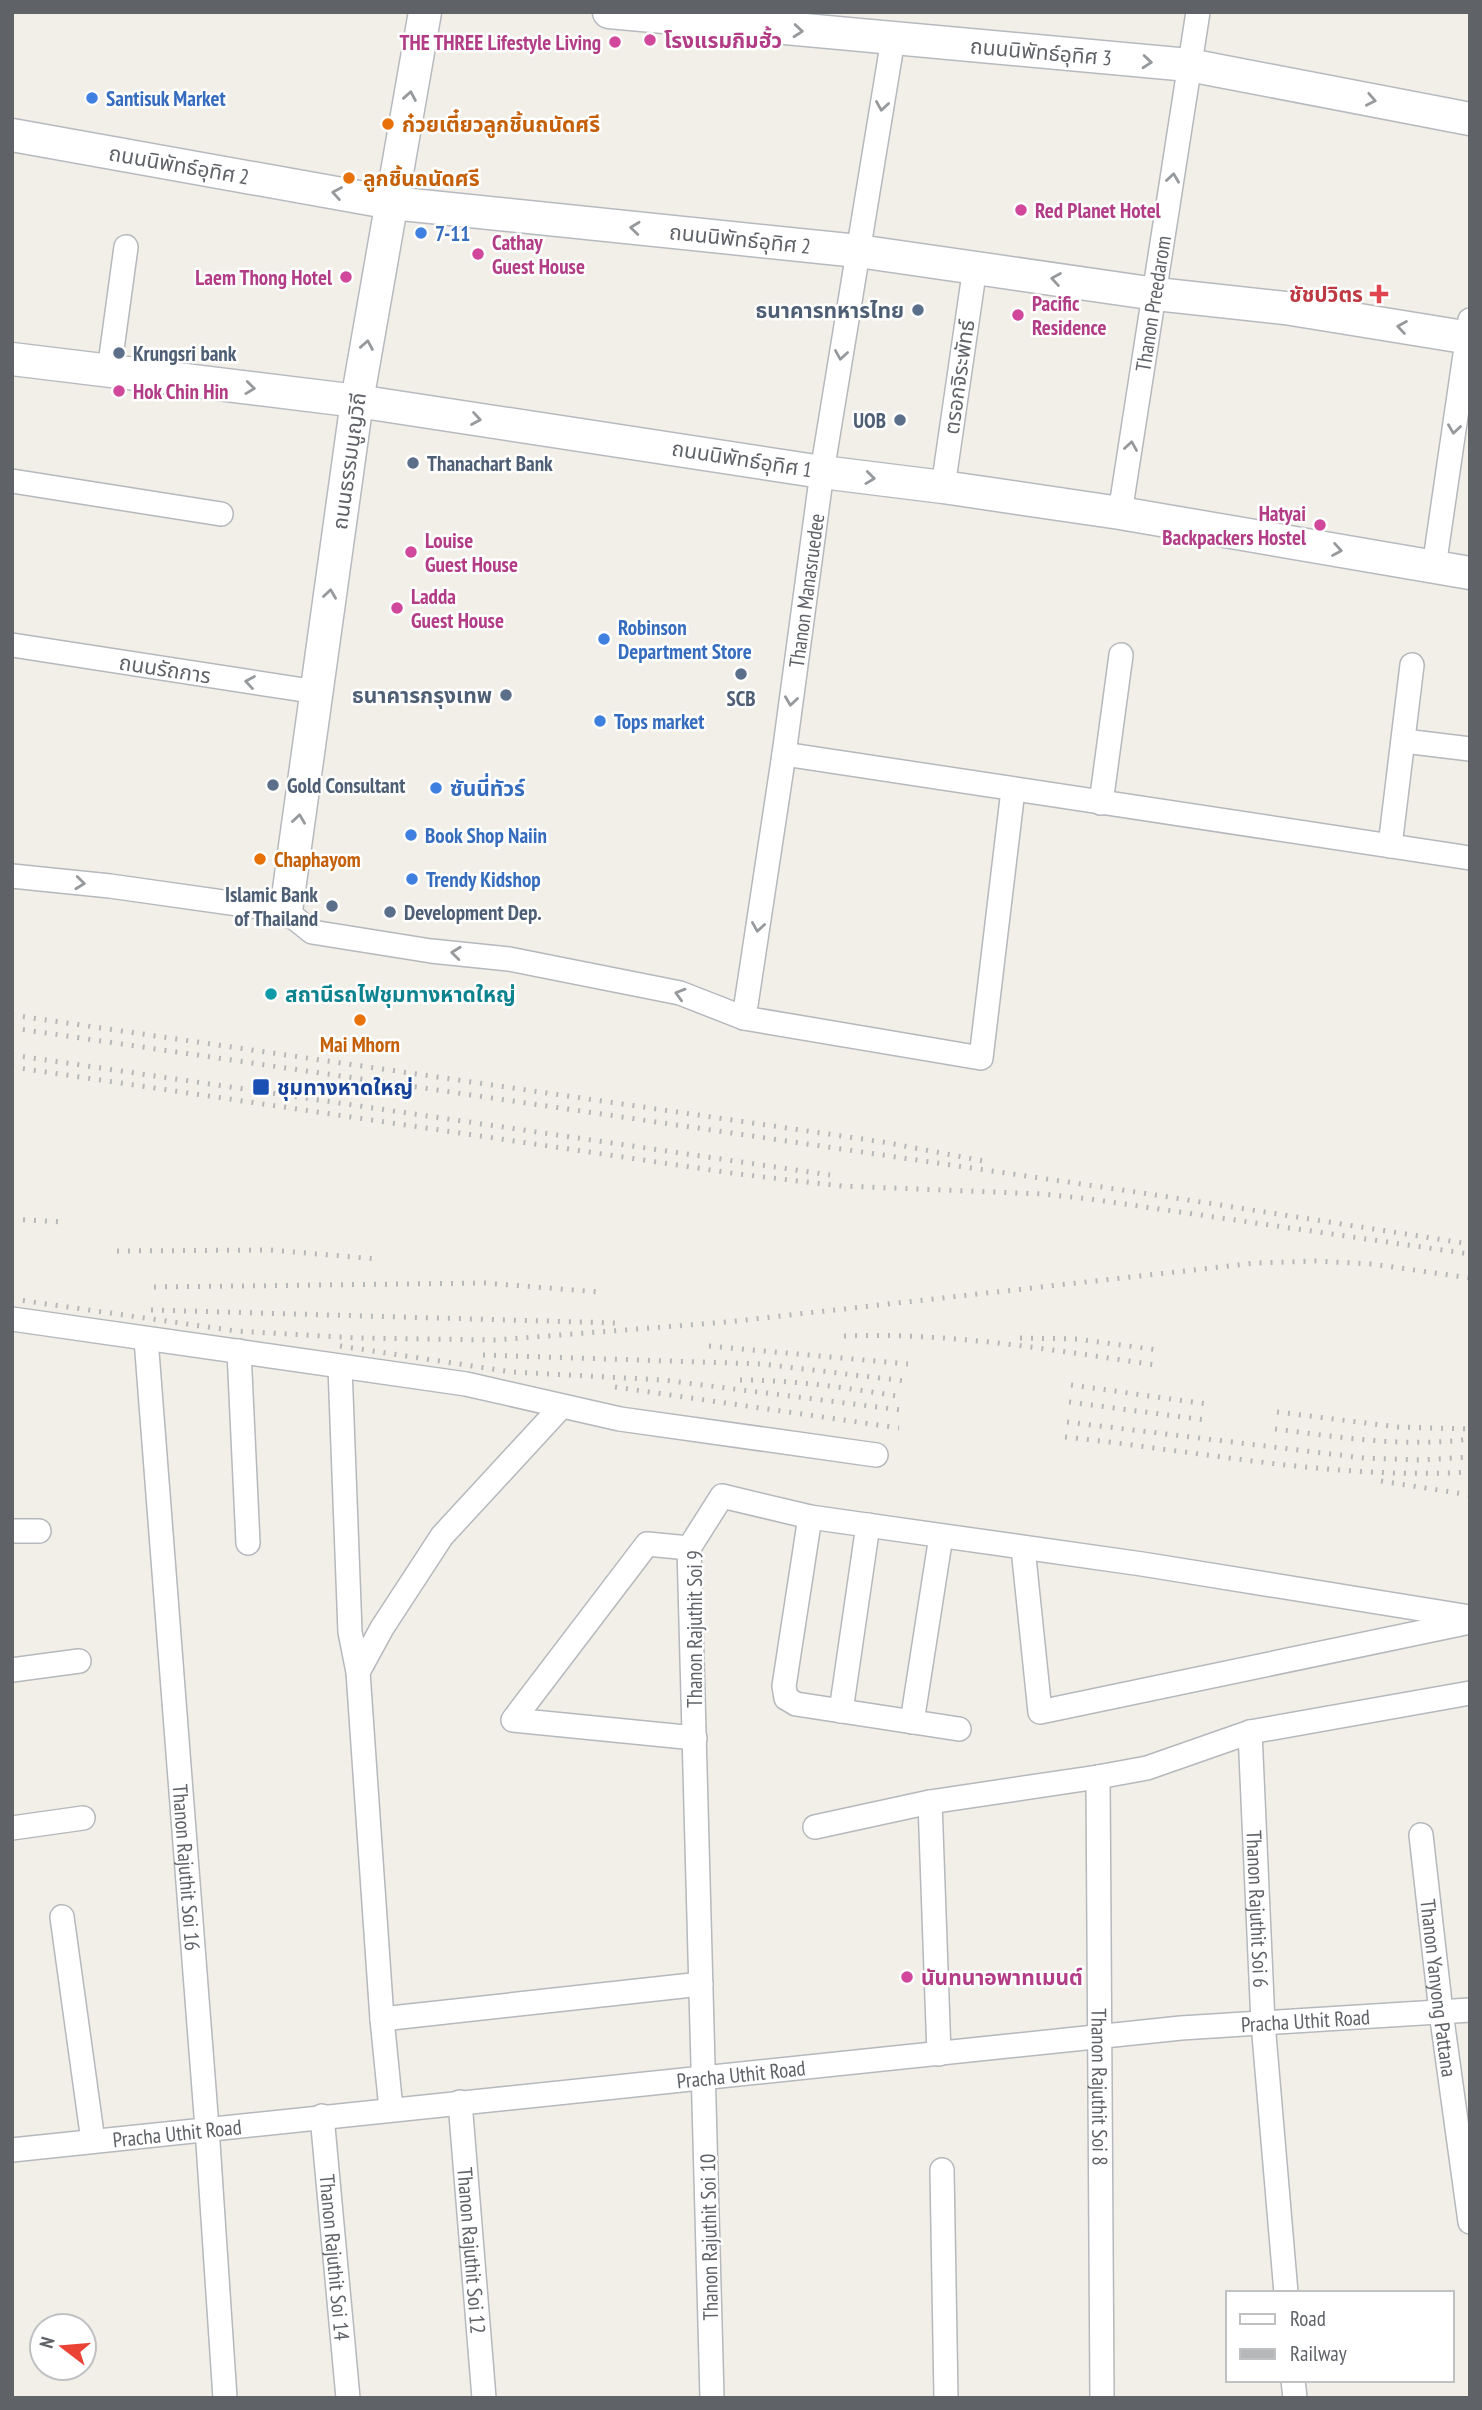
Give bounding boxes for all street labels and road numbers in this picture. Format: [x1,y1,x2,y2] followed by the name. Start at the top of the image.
[969,32,1113,72] street label: ถนนนิพัทธ์อุทิศ 3
[107,139,251,191] street label: ถนนนิพัทธ์อุทิศ 2
[668,218,812,260] street label: ถนนนิพัทธ์อุทิศ 2
[1129,234,1176,373] street label: Thanon Preedarom
[938,318,980,436] street label: ตรอกจิระพัทธ์
[326,391,372,531] street label: ถนนธรรมนูญวิถี
[670,435,814,483] street label: ถนนนิพัทธ์อุทิศ 1
[782,512,830,669] street label: Thanon Manasruedee
[117,648,213,690] street label: ถนนรัถการ
[681,1550,708,1708] street label: Thanon Rajuthit Soi 9
[167,1783,207,1952] street label: Thanon Rajuthit Soi 16
[1241,1830,1275,1988] street label: Thanon Rajuthit Soi 6
[1415,1897,1463,2079] street label: Thanon Yanyong Pattana
[1240,2003,1371,2038] street label: Pracha Uthit Road
[1086,2008,1114,2166] street label: Thanon Rajuthit Soi 8
[675,2054,807,2094] street label: Pracha Uthit Road
[111,2113,243,2153] street label: Pracha Uthit Road
[694,2153,724,2321] street label: Thanon Rajuthit Soi 10
[452,2166,492,2335] street label: Thanon Rajuthit Soi 12
[314,2173,356,2342] street label: Thanon Rajuthit Soi 14

